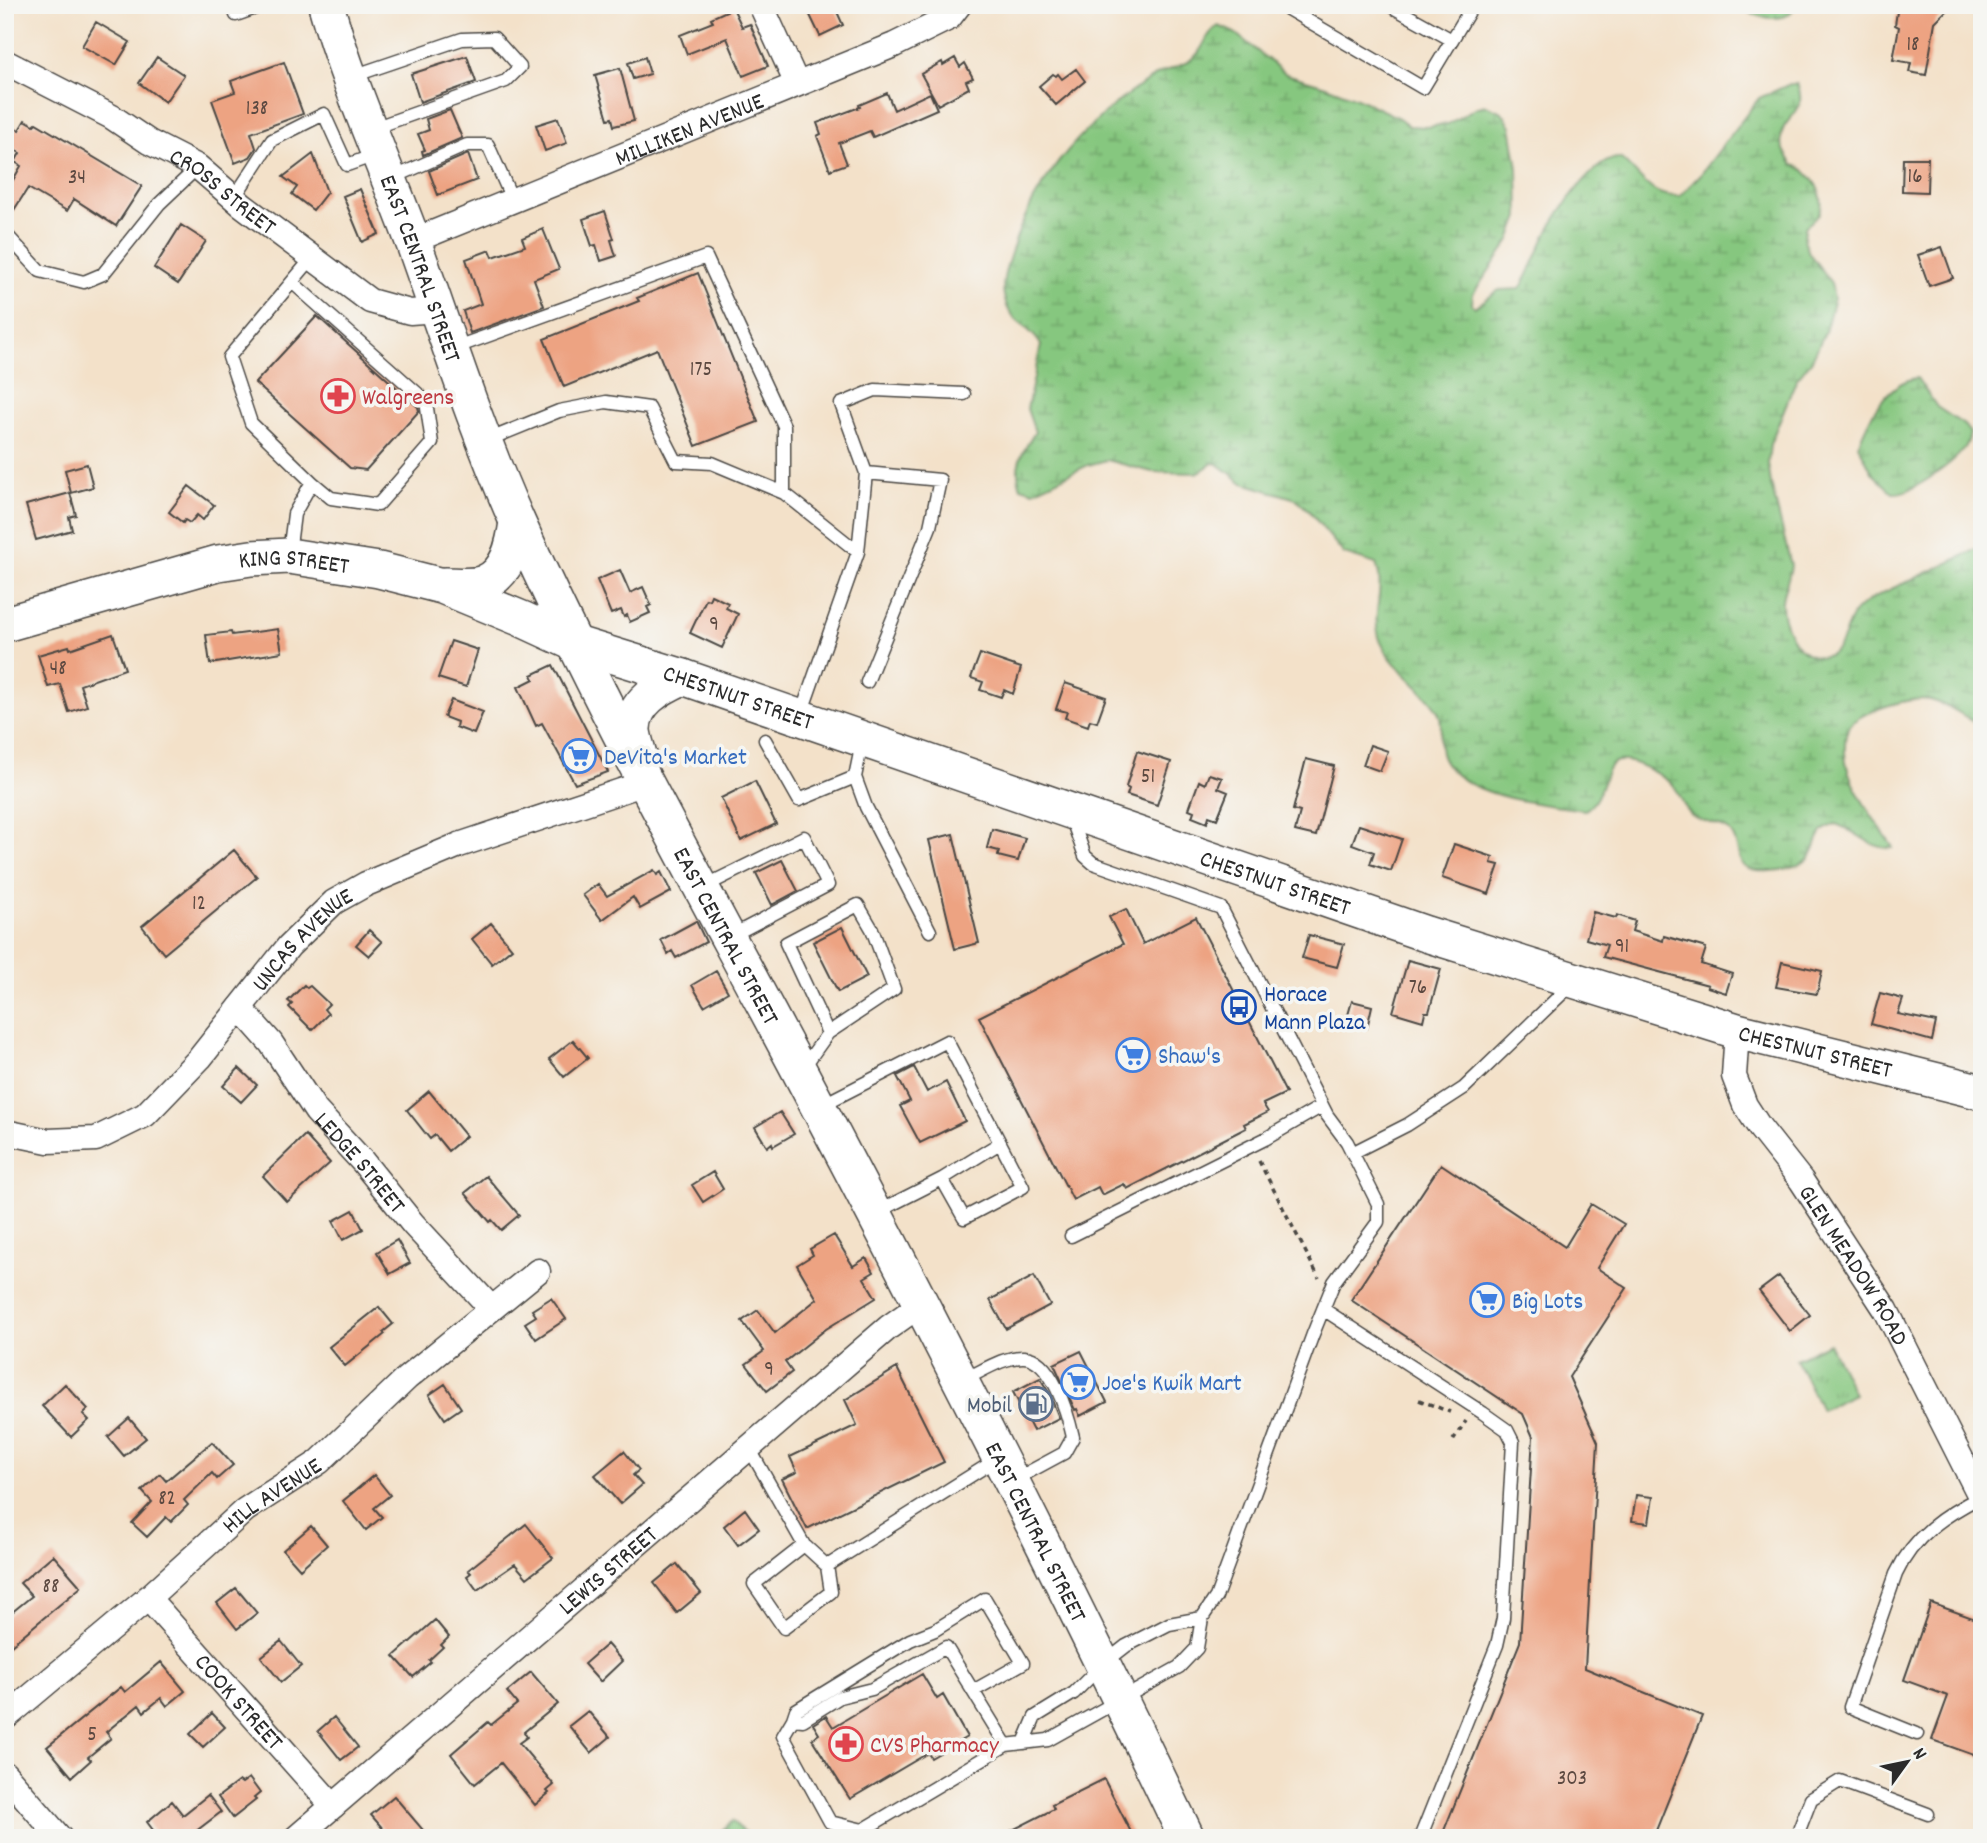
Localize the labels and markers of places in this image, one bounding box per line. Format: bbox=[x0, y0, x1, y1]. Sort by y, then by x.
pharmacy icon: Walgreens bbox=[319, 377, 357, 415]
place label: Walgreens bbox=[362, 382, 454, 416]
supermarket icon: DeVita's Market bbox=[560, 737, 598, 775]
place label: DeVita's Market bbox=[604, 742, 747, 776]
place label: Horace Mann Plaza bbox=[1264, 979, 1366, 1041]
bus stop icon: Horace Mann Plaza bbox=[1220, 988, 1258, 1026]
supermarket icon: Shaw's bbox=[1114, 1036, 1152, 1074]
place label: Shaw's bbox=[1158, 1041, 1221, 1075]
supermarket icon: Big Lots bbox=[1468, 1281, 1506, 1319]
place label: Big Lots bbox=[1512, 1286, 1583, 1320]
supermarket icon: Joe's Kwik Mart bbox=[1059, 1363, 1097, 1401]
place label: Joe's Kwik Mart bbox=[1102, 1368, 1242, 1402]
fuel station icon: Mobil bbox=[1017, 1385, 1055, 1423]
place label: Mobil bbox=[967, 1390, 1012, 1424]
pharmacy icon: CVS Pharmacy bbox=[827, 1725, 865, 1763]
place label: CVS Pharmacy bbox=[870, 1730, 1000, 1764]

